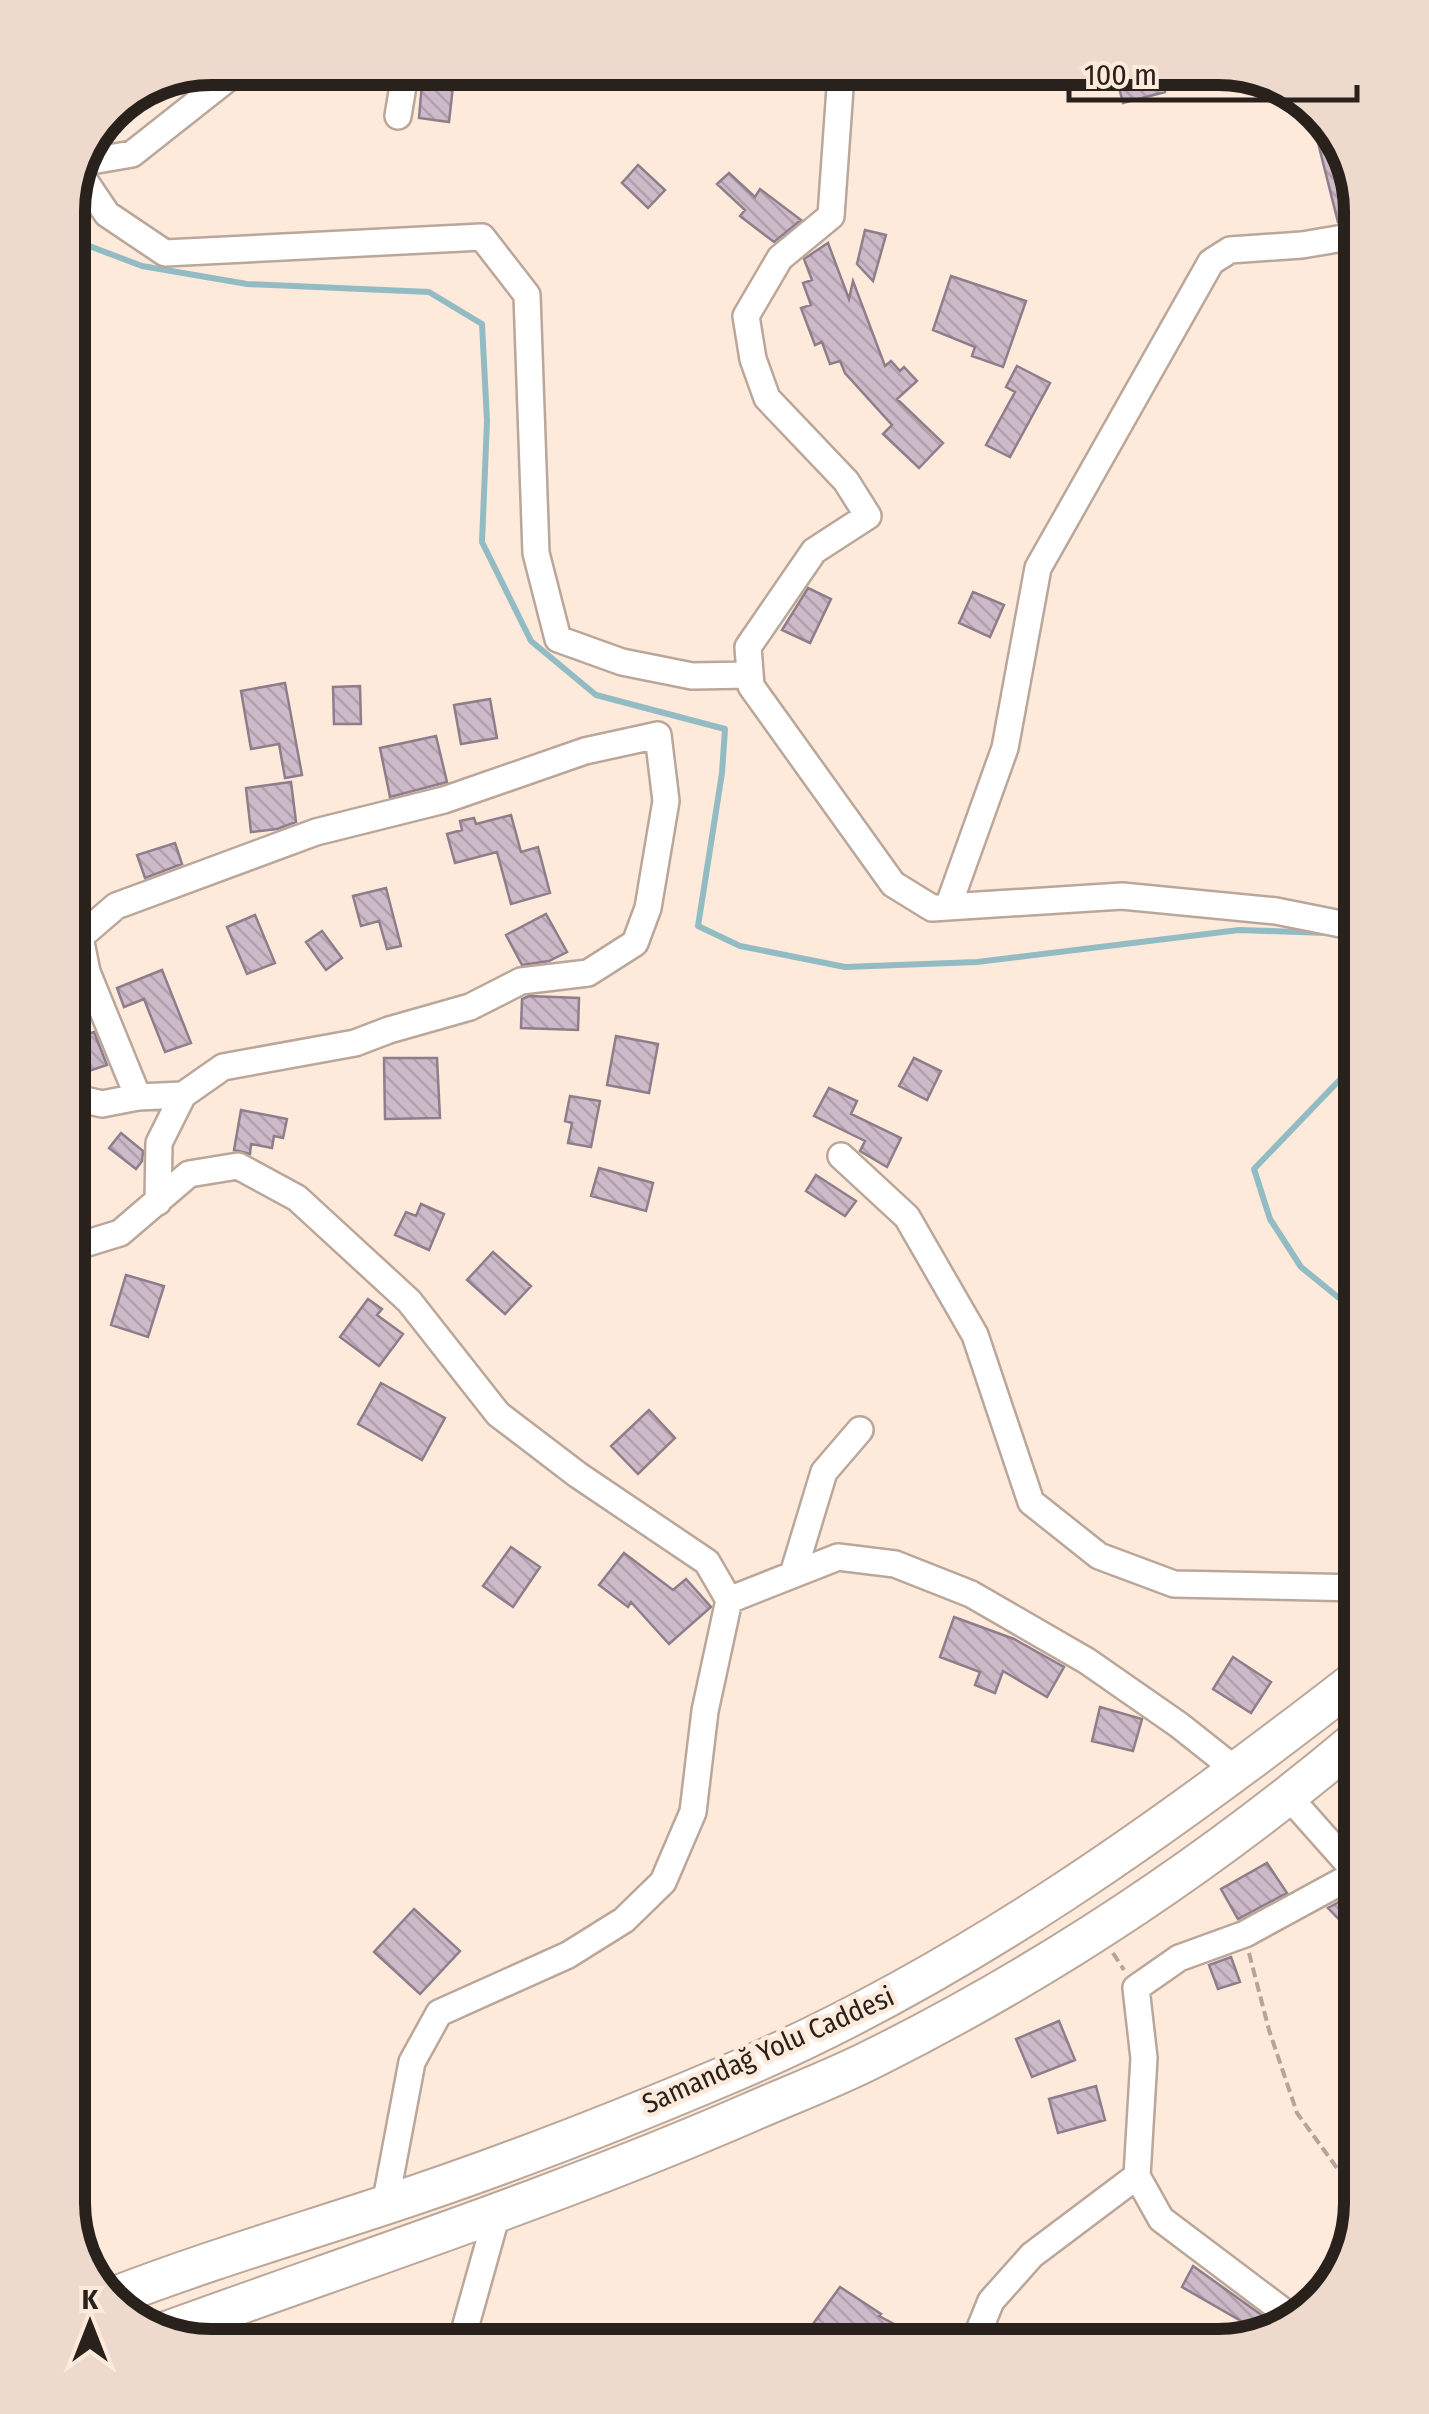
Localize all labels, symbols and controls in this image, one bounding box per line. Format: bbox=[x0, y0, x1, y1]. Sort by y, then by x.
scale bar bbox=[1069, 40, 1356, 102]
text: 100 m bbox=[1084, 57, 1157, 93]
street label: Samandağ Yolu Caddesi bbox=[637, 1980, 899, 2120]
north arrow bbox=[40, 2274, 140, 2374]
text: K bbox=[82, 2283, 99, 2316]

